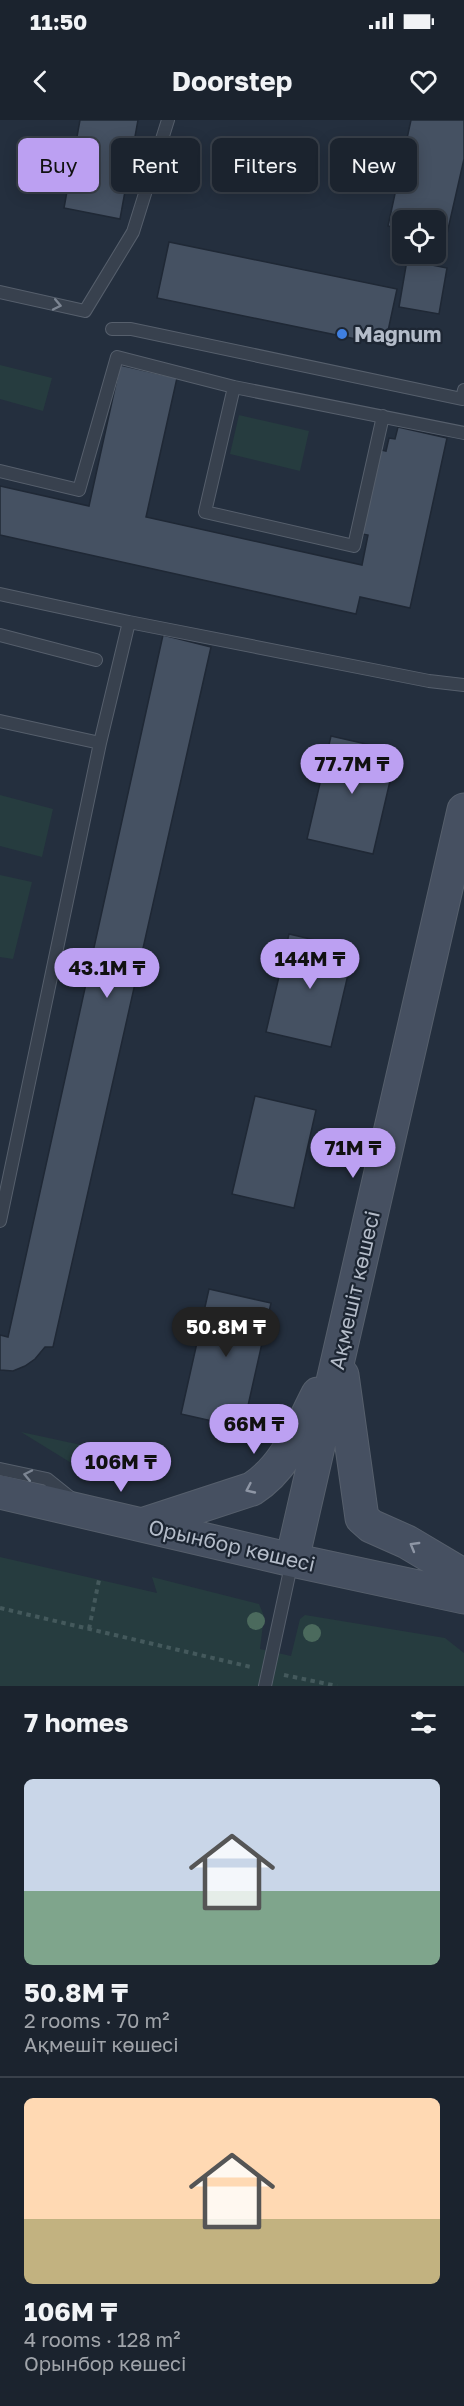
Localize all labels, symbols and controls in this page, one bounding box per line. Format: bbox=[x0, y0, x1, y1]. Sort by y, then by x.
text: 11:50 bbox=[30, 8, 87, 35]
icon: back bbox=[24, 65, 57, 98]
text: Doorstep bbox=[172, 65, 292, 97]
icon: heart bbox=[407, 65, 440, 98]
chip: Buy bbox=[18, 138, 99, 192]
chip: Rent bbox=[111, 138, 200, 192]
chip: Filters bbox=[212, 138, 318, 192]
chip: New bbox=[330, 138, 417, 192]
map controls bbox=[392, 210, 446, 264]
button: locate bbox=[392, 210, 446, 264]
one-way arrow bbox=[52, 298, 62, 311]
place label: Magnum bbox=[354, 321, 441, 347]
marker: Magnum bbox=[335, 327, 349, 341]
pin: 77.7M ₸ bbox=[297, 744, 407, 795]
text: 77.7M ₸ bbox=[315, 751, 389, 775]
pin: 144M ₸ bbox=[261, 939, 359, 990]
text: 144M ₸ bbox=[274, 946, 346, 970]
pin: 43.1M ₸ bbox=[52, 948, 162, 999]
text: 43.1M ₸ bbox=[68, 955, 146, 979]
pin: 71M ₸ bbox=[311, 1128, 395, 1179]
text: 71M ₸ bbox=[325, 1135, 382, 1159]
street label: Ақмешіт көшесі bbox=[323, 1208, 385, 1372]
pin: 50.8M ₸ bbox=[171, 1307, 281, 1358]
text: 50.8M ₸ bbox=[186, 1314, 266, 1338]
pin: 66M ₸ bbox=[212, 1404, 296, 1455]
text: 66M ₸ bbox=[223, 1411, 285, 1435]
pin: 106M ₸ bbox=[72, 1442, 170, 1493]
text: 106M ₸ bbox=[85, 1449, 157, 1473]
one-way arrow bbox=[23, 1469, 33, 1482]
one-way arrow bbox=[245, 1481, 256, 1493]
street label: Орынбор көшесі bbox=[146, 1513, 318, 1577]
one-way arrow bbox=[410, 1542, 420, 1553]
icon: filters bbox=[407, 1706, 440, 1739]
text: 7 homes bbox=[24, 1707, 129, 1738]
icon: home bbox=[178, 1818, 286, 1926]
text: 50.8M ₸ bbox=[24, 1977, 128, 2008]
text: 2 rooms · 70 m² bbox=[24, 2008, 169, 2032]
text: Ақмешіт көшесі bbox=[24, 2032, 179, 2056]
icon: home bbox=[178, 2137, 286, 2245]
text: 106M ₸ bbox=[24, 2296, 117, 2327]
text: 4 rooms · 128 m² bbox=[24, 2327, 181, 2351]
text: Орынбор көшесі bbox=[24, 2351, 186, 2375]

